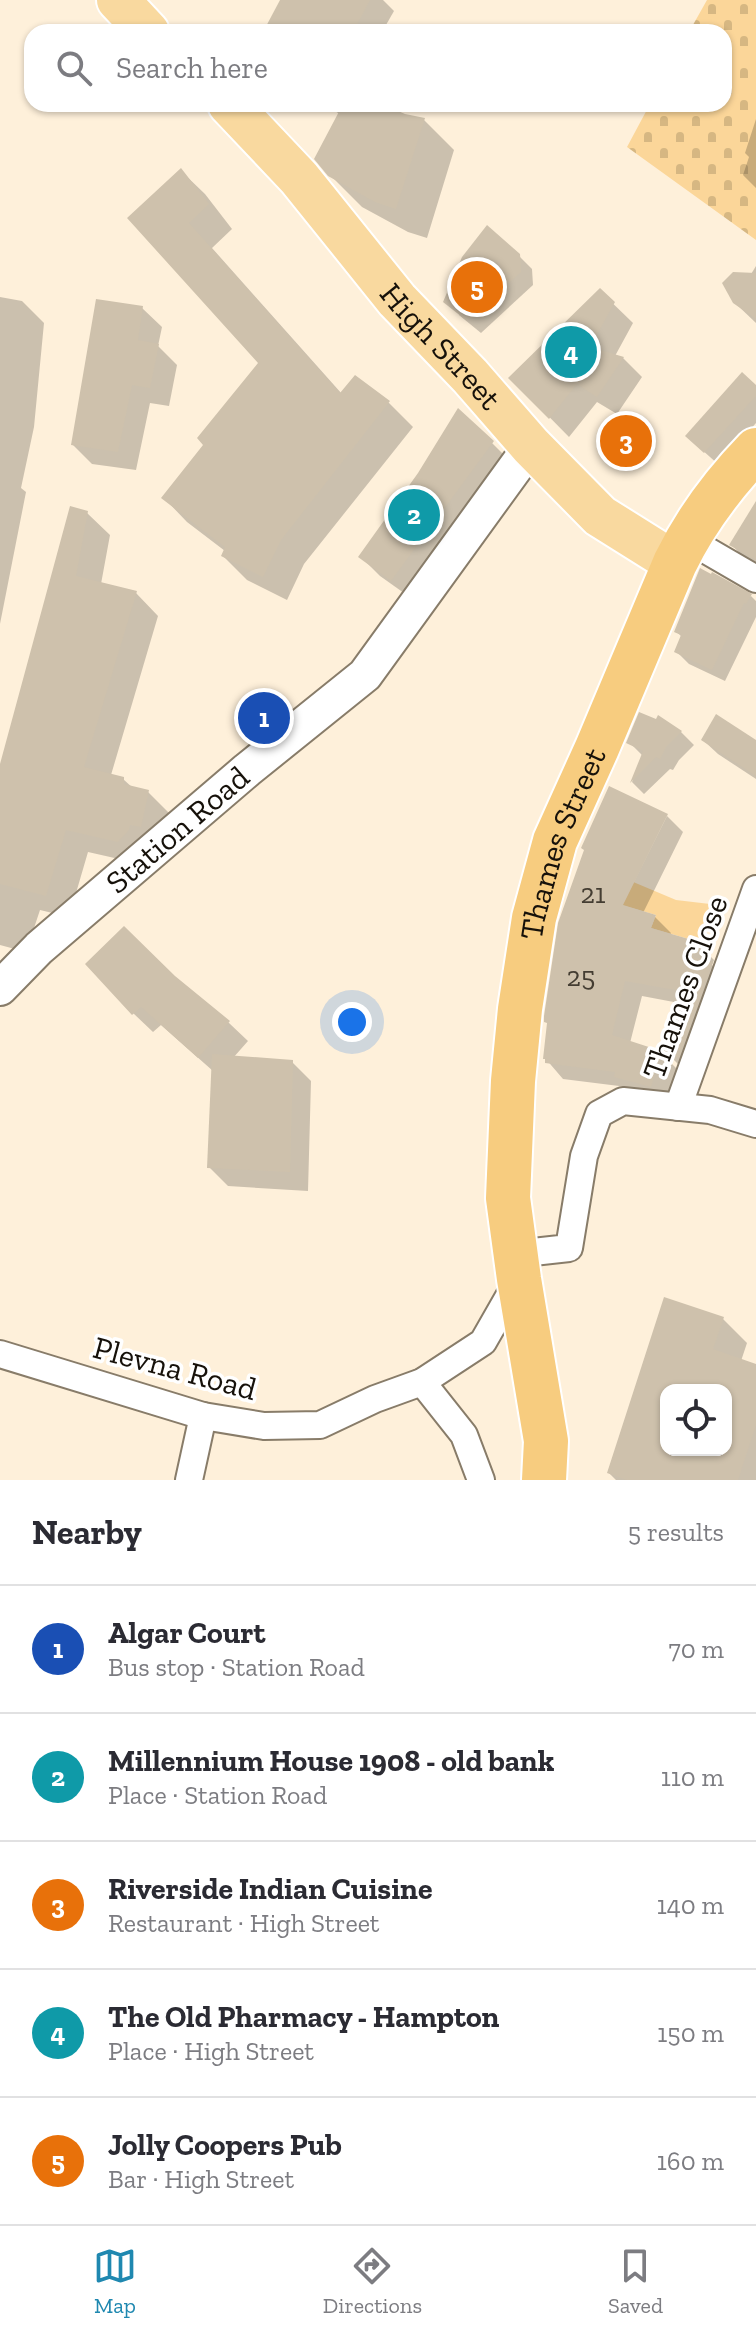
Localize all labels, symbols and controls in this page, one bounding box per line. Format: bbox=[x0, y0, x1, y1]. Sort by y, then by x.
search box bbox=[24, 24, 732, 112]
icon: search bbox=[52, 46, 96, 90]
text: Search here bbox=[116, 50, 268, 86]
pin: 5 bbox=[451, 257, 503, 317]
street label: High Street bbox=[372, 275, 510, 417]
pin: 4 bbox=[545, 322, 597, 382]
pin: 3 bbox=[600, 411, 652, 471]
pin: 2 bbox=[388, 485, 440, 545]
pin: 1 bbox=[238, 688, 290, 748]
street label: Thames Street bbox=[512, 742, 614, 942]
street label: Station Road bbox=[98, 758, 257, 901]
house number: 21 bbox=[580, 877, 606, 910]
street label: Thames Close bbox=[634, 890, 736, 1084]
house number: 25 bbox=[567, 960, 595, 993]
your location bbox=[332, 1002, 372, 1042]
street label: Plevna Road bbox=[89, 1328, 261, 1408]
map controls bbox=[660, 1384, 732, 1456]
button: locate bbox=[660, 1384, 732, 1456]
text: Nearby bbox=[32, 1512, 142, 1553]
text: 5 results bbox=[628, 1516, 724, 1548]
text: Algar Court bbox=[108, 1615, 265, 1651]
text: 1 bbox=[53, 1633, 63, 1665]
text: 70 m bbox=[668, 1633, 724, 1665]
text: Bus stop · Station Road bbox=[108, 1651, 365, 1683]
text: Millennium House 1908 - old bank bbox=[108, 1743, 554, 1779]
text: 2 bbox=[51, 1761, 65, 1793]
text: 110 m bbox=[661, 1761, 724, 1793]
text: Place · Station Road bbox=[108, 1779, 327, 1811]
text: Riverside Indian Cuisine bbox=[108, 1871, 432, 1907]
text: 3 bbox=[51, 1889, 65, 1921]
text: 140 m bbox=[657, 1889, 724, 1921]
text: Restaurant · High Street bbox=[108, 1907, 380, 1939]
text: The Old Pharmacy - Hampton bbox=[108, 1999, 499, 2035]
text: 4 bbox=[51, 2017, 65, 2049]
text: 150 m bbox=[657, 2017, 724, 2049]
text: Place · High Street bbox=[108, 2035, 314, 2067]
text: Jolly Coopers Pub bbox=[108, 2127, 342, 2163]
text: 5 bbox=[51, 2145, 65, 2177]
text: 160 m bbox=[657, 2145, 724, 2177]
text: Bar · High Street bbox=[108, 2163, 294, 2195]
tab: Map bbox=[93, 2244, 137, 2319]
tab: Directions bbox=[323, 2244, 422, 2319]
tab: Saved bbox=[608, 2244, 663, 2319]

